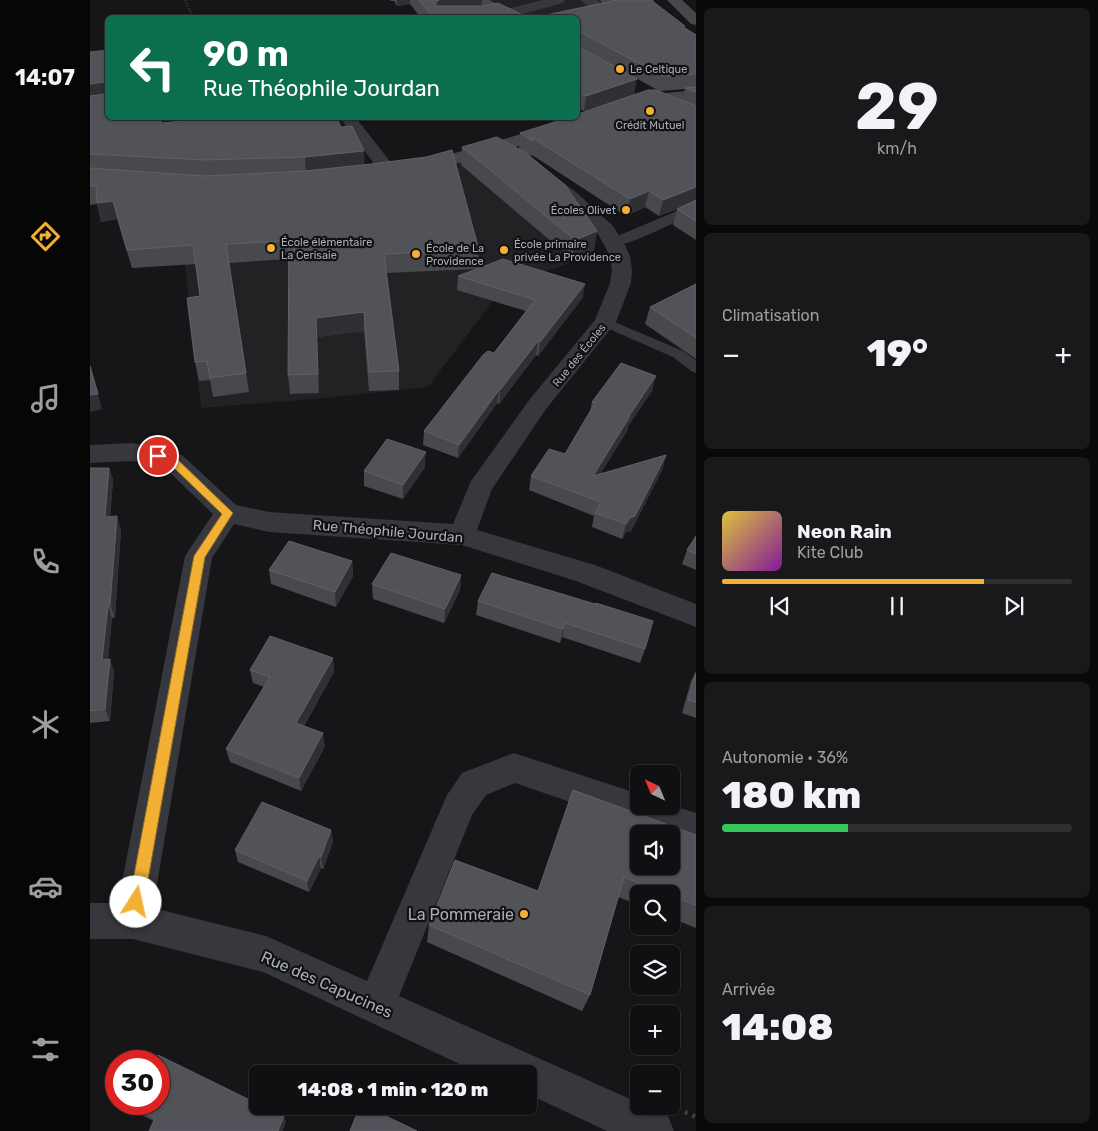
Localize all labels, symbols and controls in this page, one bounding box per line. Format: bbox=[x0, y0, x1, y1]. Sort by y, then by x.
text: 90 m bbox=[203, 33, 289, 75]
icon: left bbox=[120, 35, 185, 100]
marker: Le Celtique bbox=[614, 63, 626, 75]
place label: Le Celtique bbox=[630, 63, 687, 76]
text: 14:07 bbox=[15, 64, 75, 91]
text: 29 bbox=[855, 68, 939, 145]
text: Rue Théophile Jourdan bbox=[203, 75, 440, 102]
marker: Crédit Mutuel bbox=[644, 105, 656, 117]
place label: Crédit Mutuel bbox=[616, 119, 684, 132]
text: km/h bbox=[877, 139, 917, 158]
place label: Écoles Olivet bbox=[551, 204, 617, 217]
marker: Écoles Olivet bbox=[620, 204, 632, 216]
icon: directions bbox=[28, 219, 63, 254]
place label: École élémentaire La Cerisaie bbox=[281, 236, 372, 262]
place label: École primaire privée La Providence bbox=[514, 238, 621, 264]
marker: École élémentaire La Cerisaie bbox=[265, 242, 277, 254]
place label: École de La Providence bbox=[426, 242, 484, 268]
marker: École primaire privée La Providence bbox=[498, 244, 510, 256]
marker: École de La Providence bbox=[410, 248, 422, 260]
text: Climatisation bbox=[722, 306, 819, 325]
street label: Rue des Écoles bbox=[550, 321, 609, 389]
text: 19° bbox=[867, 330, 928, 376]
text: − bbox=[722, 338, 740, 371]
text: + bbox=[1055, 338, 1072, 371]
icon: music bbox=[28, 381, 63, 416]
pin bbox=[137, 435, 179, 477]
icon: arrive bbox=[144, 442, 172, 470]
street label: Rue Théophile Jourdan bbox=[312, 516, 464, 547]
text: Neon Rain bbox=[797, 520, 892, 543]
text: Kite Club bbox=[797, 543, 863, 562]
icon: phone bbox=[28, 544, 63, 579]
icon: previous bbox=[766, 592, 794, 620]
icon: pause bbox=[883, 592, 911, 620]
icon: next bbox=[1000, 592, 1028, 620]
icon: climate bbox=[28, 707, 63, 742]
text: Autonomie · 36% bbox=[722, 748, 848, 767]
north arrow bbox=[630, 765, 680, 815]
map controls bbox=[630, 765, 680, 1115]
text: 180 km bbox=[722, 772, 861, 818]
button: sound bbox=[630, 825, 680, 875]
icon: car bbox=[28, 869, 63, 904]
position arrow bbox=[109, 875, 161, 927]
button: search bbox=[630, 885, 680, 935]
place label: La Pommeraie bbox=[408, 905, 514, 924]
marker: La Pommeraie bbox=[518, 908, 530, 920]
button: layers bbox=[630, 945, 680, 995]
street label: Rue des Capucines bbox=[258, 947, 395, 1022]
text: Arrivée bbox=[722, 980, 775, 999]
text: 14:08 bbox=[722, 1004, 834, 1050]
button: + bbox=[630, 1005, 680, 1055]
icon: filters bbox=[28, 1032, 63, 1067]
speed limit sign: 30 bbox=[105, 1050, 170, 1115]
button: − bbox=[630, 1065, 680, 1115]
text: 14:08 · 1 min · 120 m bbox=[298, 1078, 488, 1101]

